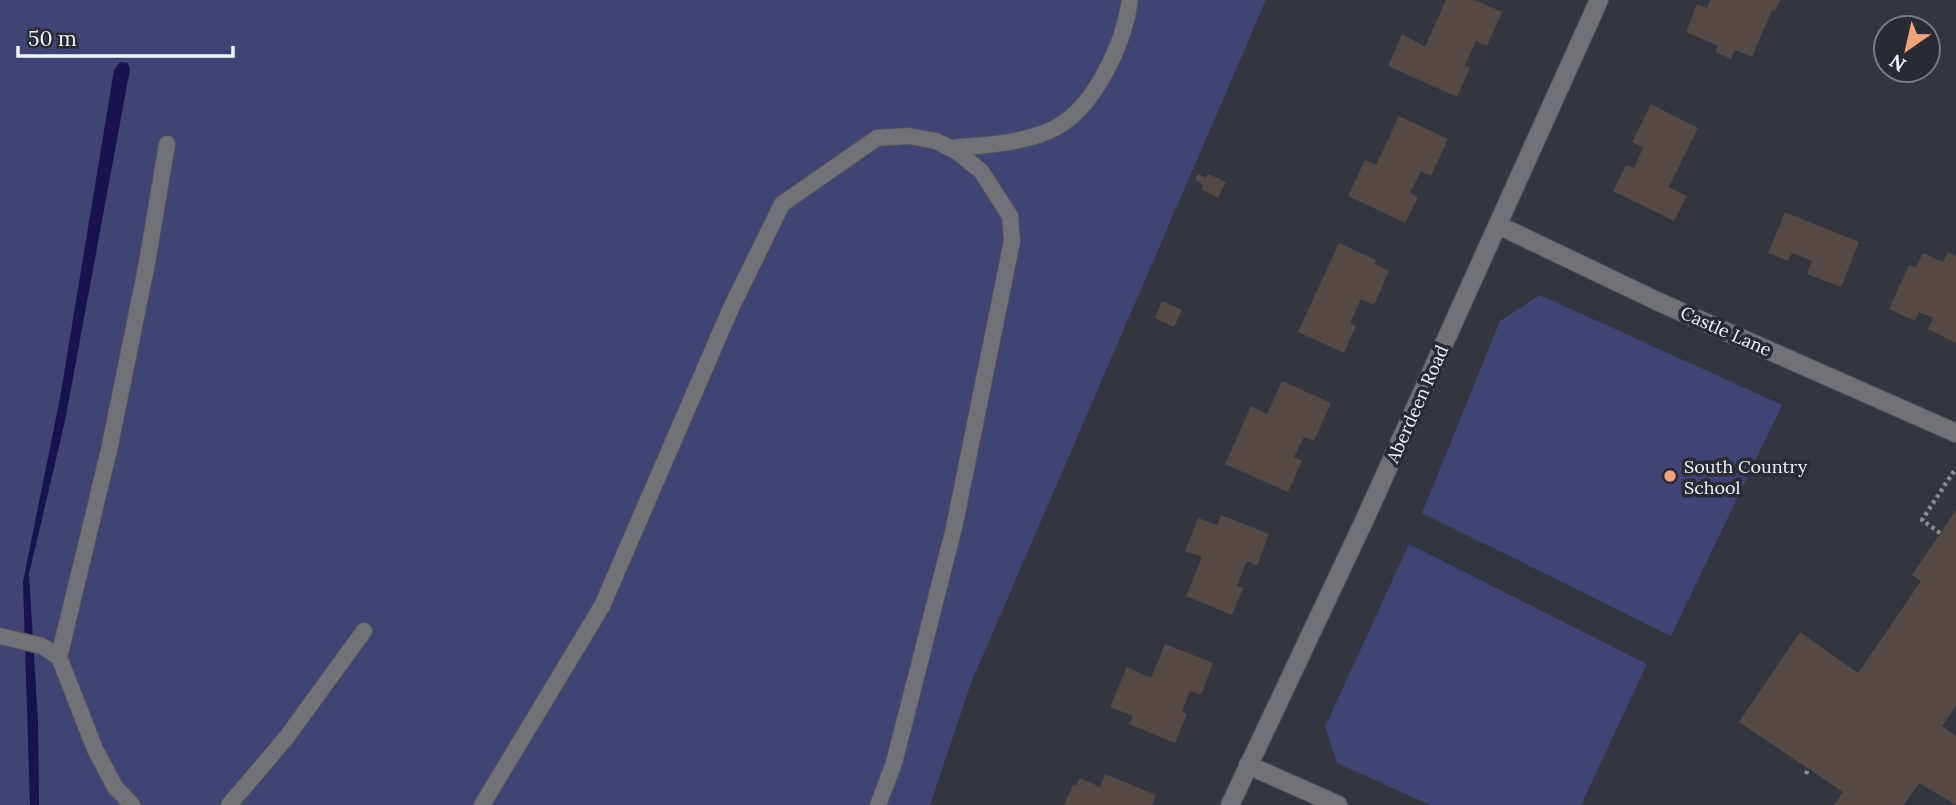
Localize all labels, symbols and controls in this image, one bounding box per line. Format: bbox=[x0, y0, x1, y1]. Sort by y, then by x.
scale bar bbox=[18, 14, 233, 58]
north arrow bbox=[1872, 14, 1942, 84]
text: 50 m bbox=[28, 25, 77, 52]
text: N bbox=[1884, 49, 1910, 77]
street label: Castle Lane bbox=[1677, 301, 1775, 361]
street label: Aberdeen Road bbox=[1380, 341, 1453, 468]
place label: South Country School bbox=[1684, 455, 1808, 499]
marker: South Country School bbox=[1662, 468, 1678, 484]

